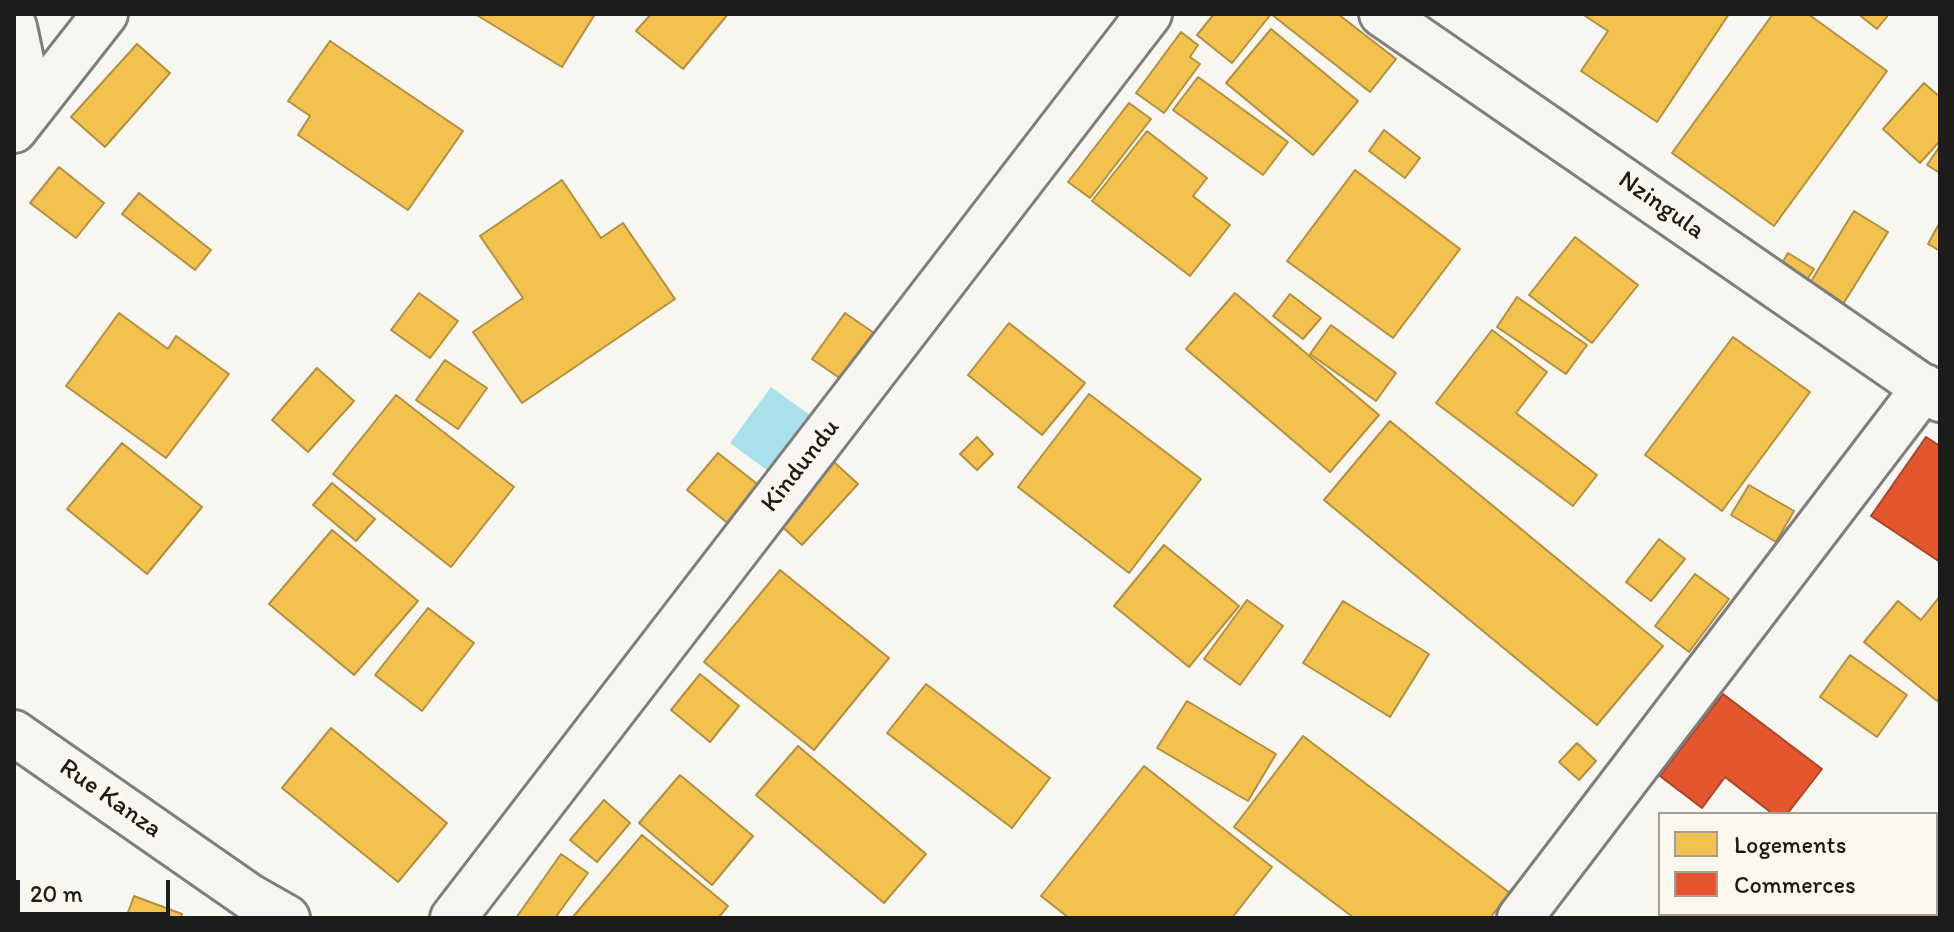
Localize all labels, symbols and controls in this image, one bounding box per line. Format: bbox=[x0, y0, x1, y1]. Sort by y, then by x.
street label: Nzingula bbox=[1612, 165, 1710, 247]
street label: Kindundu bbox=[755, 413, 847, 519]
street label: Rue Kanza bbox=[53, 752, 167, 846]
legend bbox=[1658, 812, 1938, 916]
text: Logements bbox=[1734, 830, 1846, 859]
scale bar bbox=[20, 864, 174, 914]
text: Commerces bbox=[1734, 870, 1856, 899]
text: 20 m bbox=[30, 879, 83, 908]

